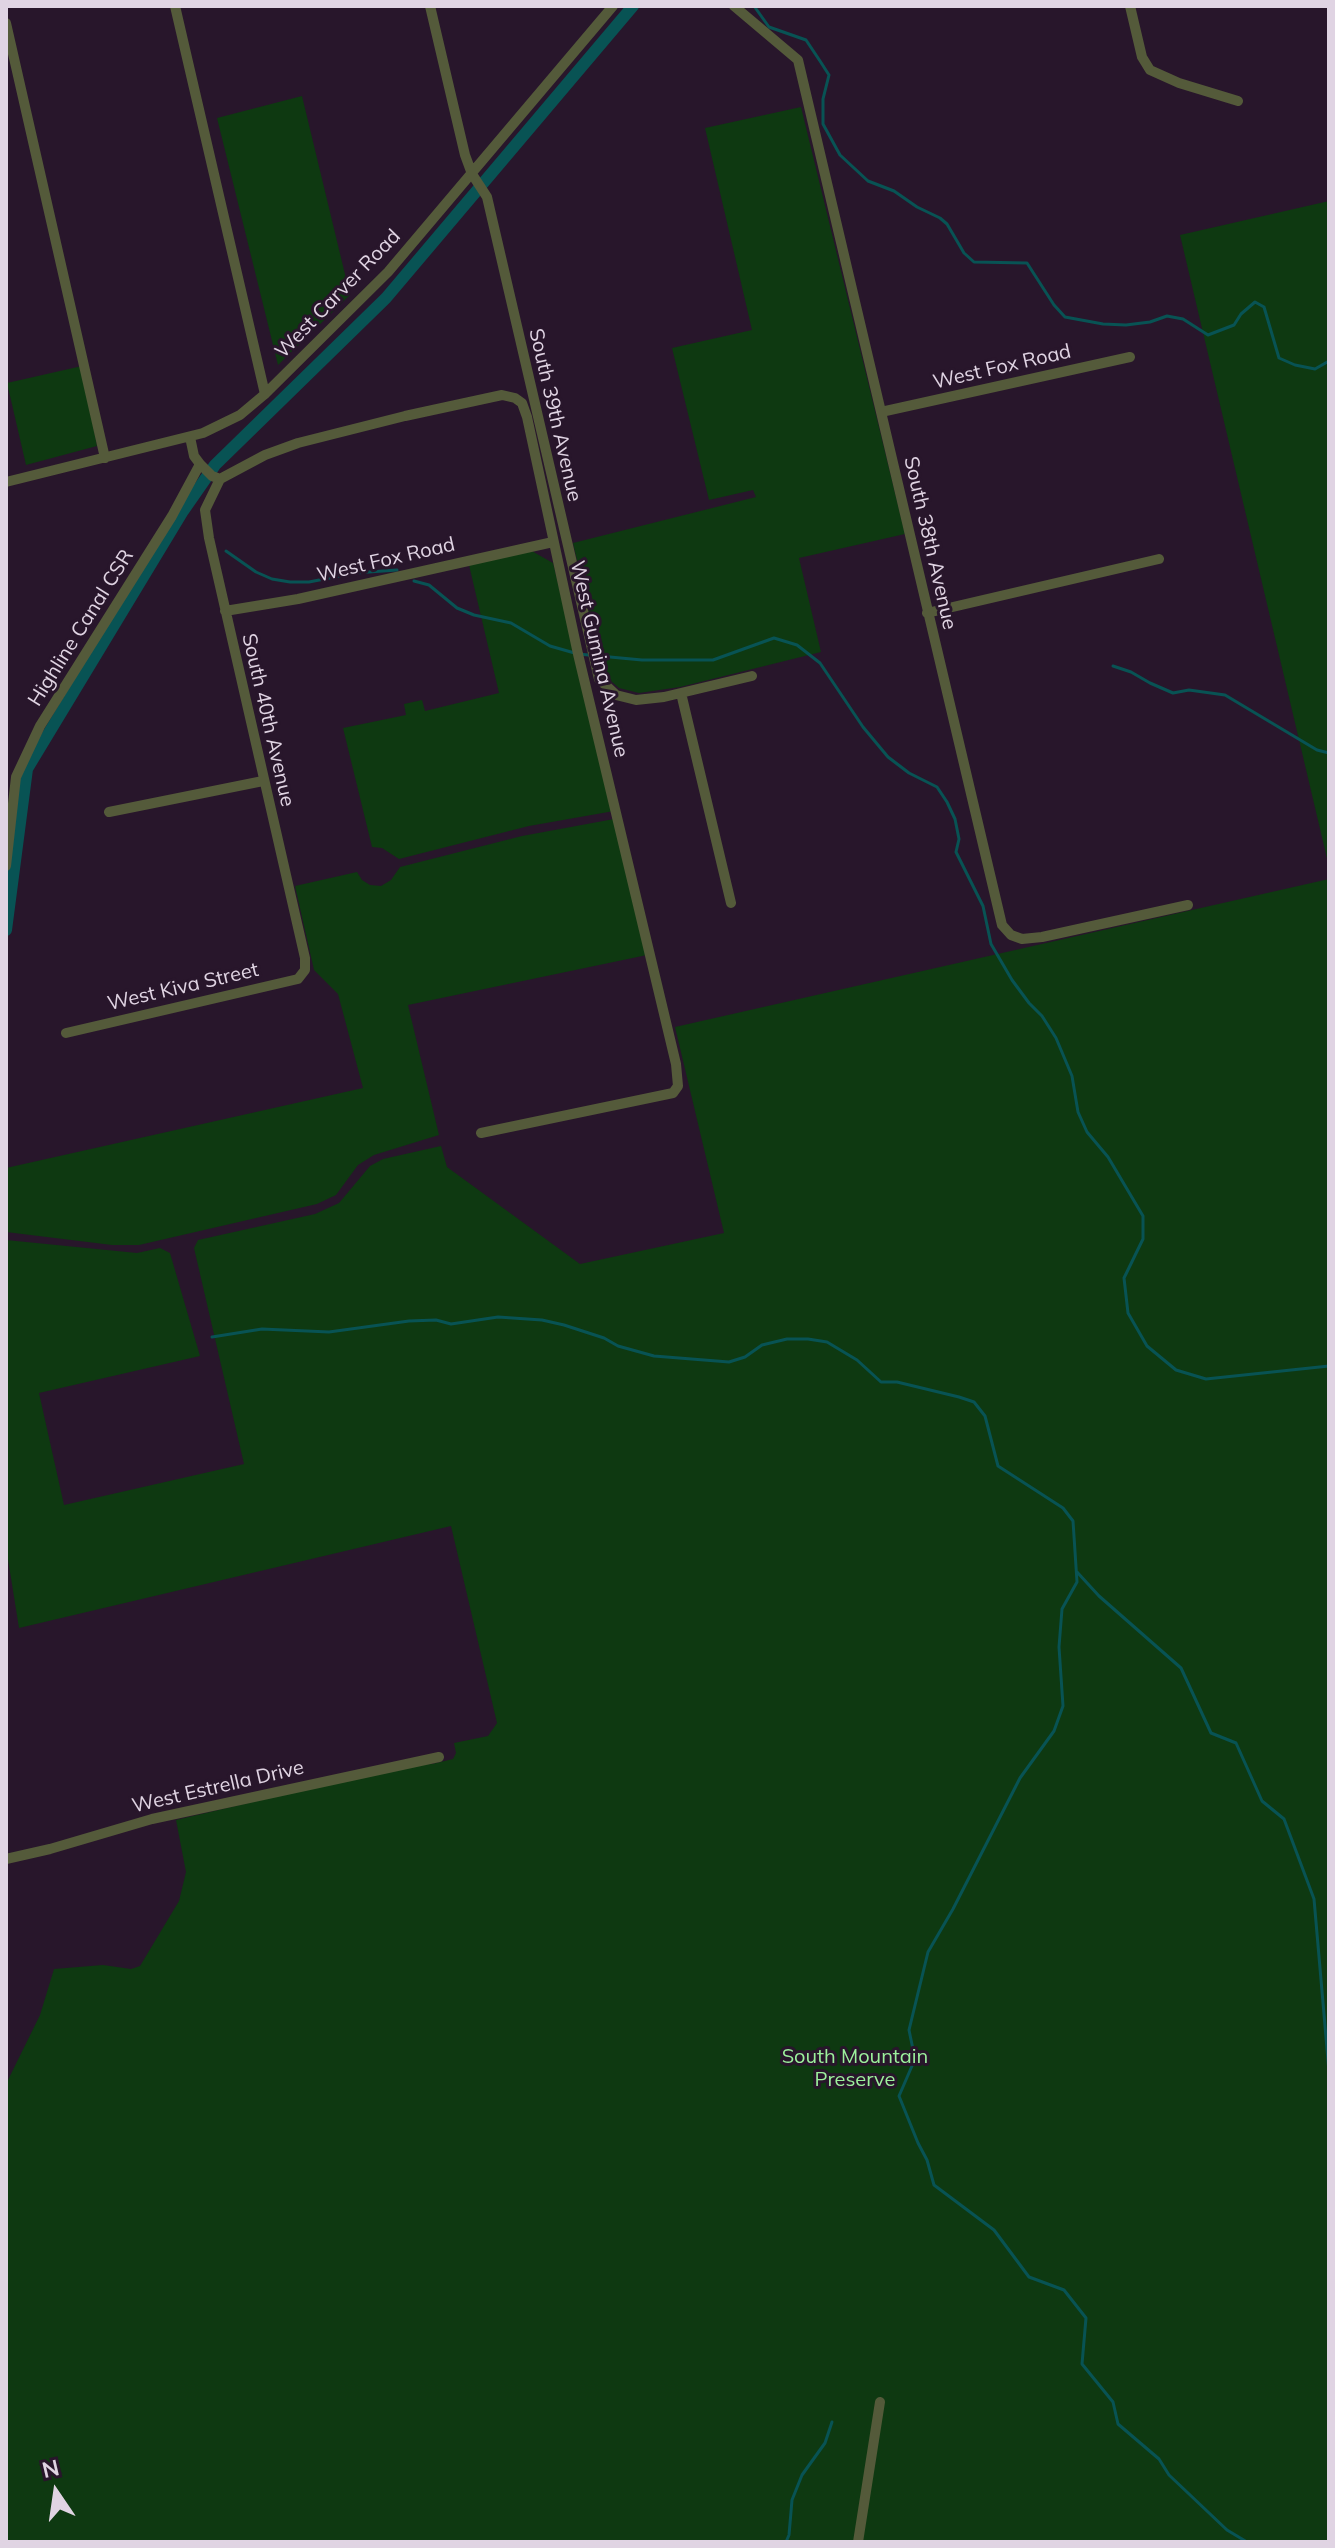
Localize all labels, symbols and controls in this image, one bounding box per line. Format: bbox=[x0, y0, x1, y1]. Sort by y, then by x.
street label: West Carver Road bbox=[270, 224, 406, 364]
street label: South 39th Avenue bbox=[523, 326, 587, 504]
street label: West Fox Road bbox=[931, 339, 1073, 395]
street label: South 38th Avenue bbox=[898, 454, 962, 632]
street label: West Fox Road bbox=[315, 532, 457, 588]
street label: Highline Canal CSR bbox=[23, 545, 139, 711]
street label: West Gumina Avenue bbox=[565, 558, 633, 760]
street label: South 40th Avenue bbox=[236, 631, 300, 809]
street label: West Kiva Street bbox=[105, 958, 261, 1016]
street label: West Estrella Drive bbox=[130, 1756, 306, 1818]
park label: South Mountain Preserve bbox=[782, 2045, 928, 2092]
north arrow bbox=[16, 2452, 96, 2532]
text: N bbox=[39, 2453, 62, 2484]

